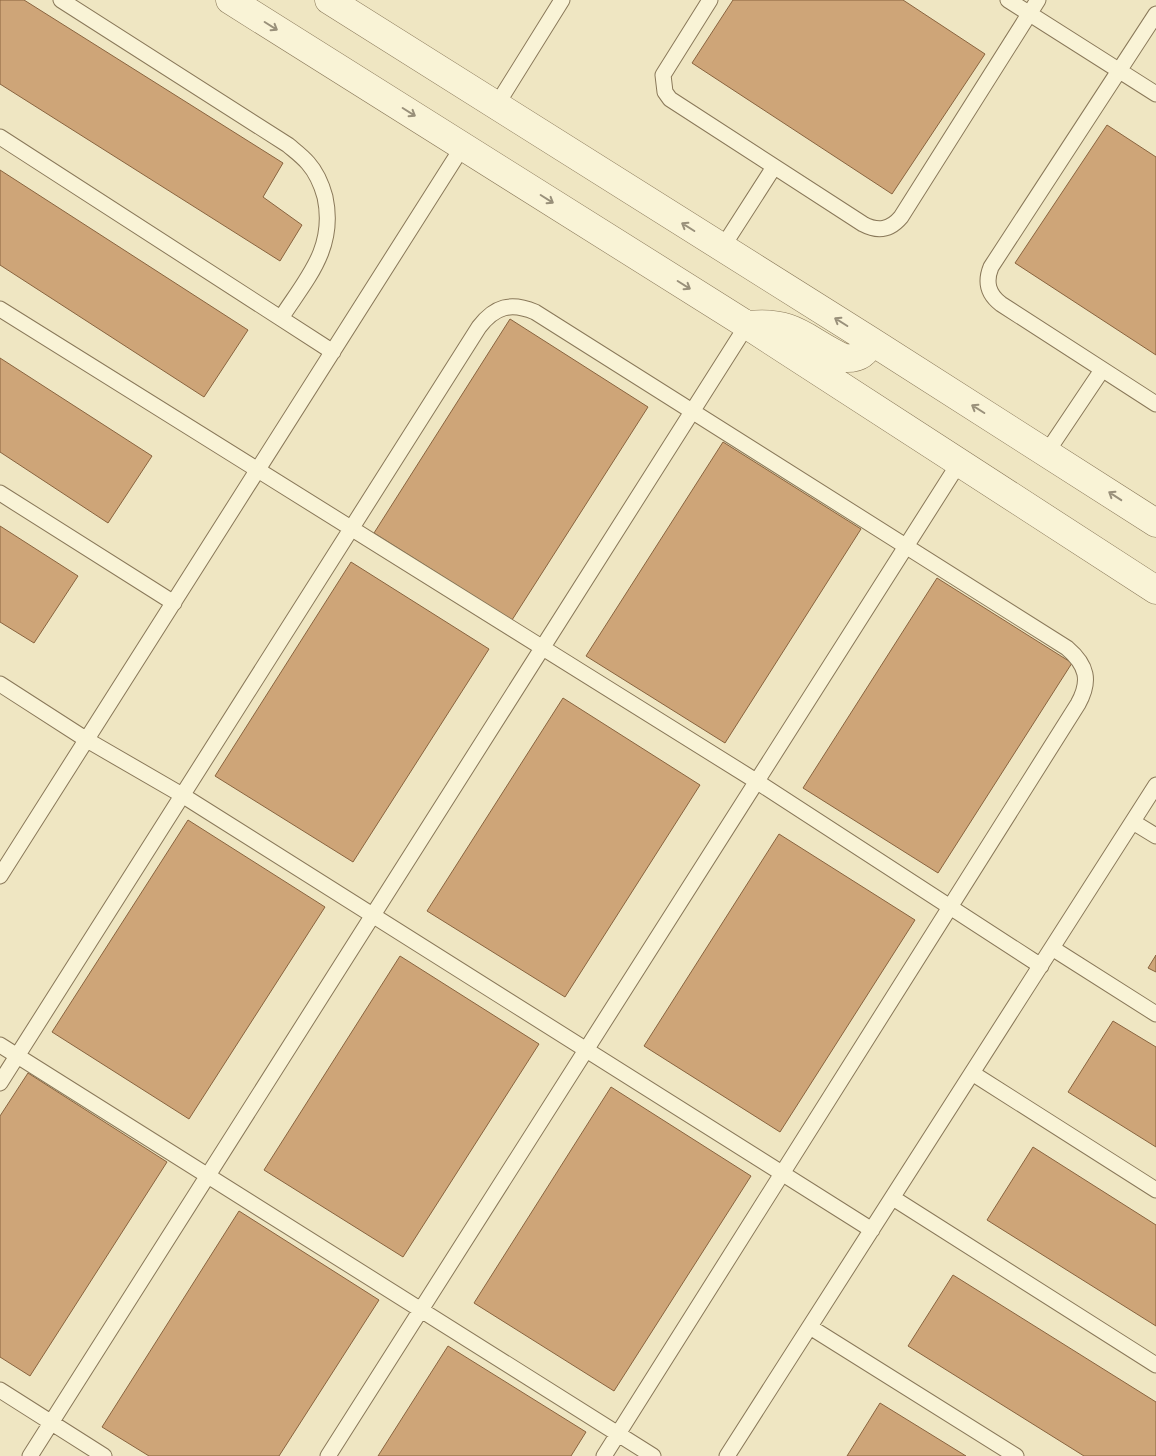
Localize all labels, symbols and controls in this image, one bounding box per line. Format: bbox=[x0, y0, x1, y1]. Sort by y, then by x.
one-way arrow bbox=[264, 21, 278, 31]
one-way arrow bbox=[402, 108, 416, 118]
one-way arrow bbox=[539, 194, 553, 204]
one-way arrow bbox=[681, 221, 695, 232]
one-way arrow bbox=[677, 281, 691, 291]
one-way arrow bbox=[834, 317, 848, 327]
one-way arrow bbox=[972, 403, 986, 413]
one-way arrow bbox=[1108, 491, 1122, 501]

